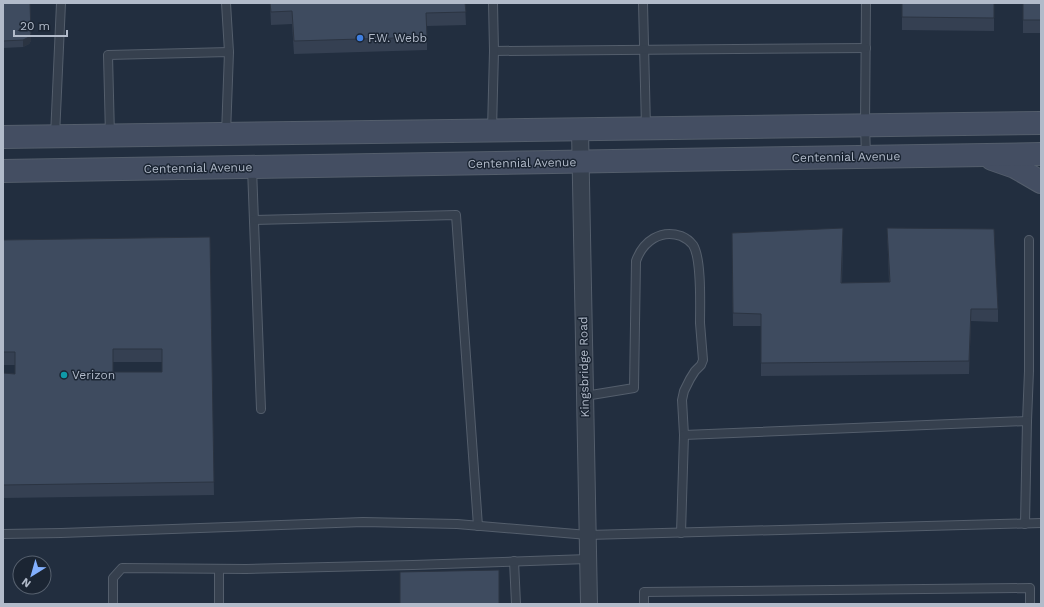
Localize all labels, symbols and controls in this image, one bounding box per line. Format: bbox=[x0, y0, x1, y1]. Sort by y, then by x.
scale bar bbox=[14, 12, 67, 38]
text: 20 m bbox=[20, 19, 50, 33]
place label: F.W. Webb bbox=[368, 31, 427, 45]
marker: F.W. Webb bbox=[355, 33, 365, 43]
street label: Centennial Avenue bbox=[792, 149, 900, 165]
street label: Centennial Avenue bbox=[468, 155, 576, 171]
street label: Centennial Avenue bbox=[144, 160, 252, 176]
street label: Kingsbridge Road bbox=[576, 316, 592, 418]
place label: Verizon bbox=[72, 368, 115, 382]
marker: Verizon bbox=[59, 370, 69, 380]
north arrow bbox=[12, 555, 52, 595]
text: N bbox=[19, 575, 33, 590]

